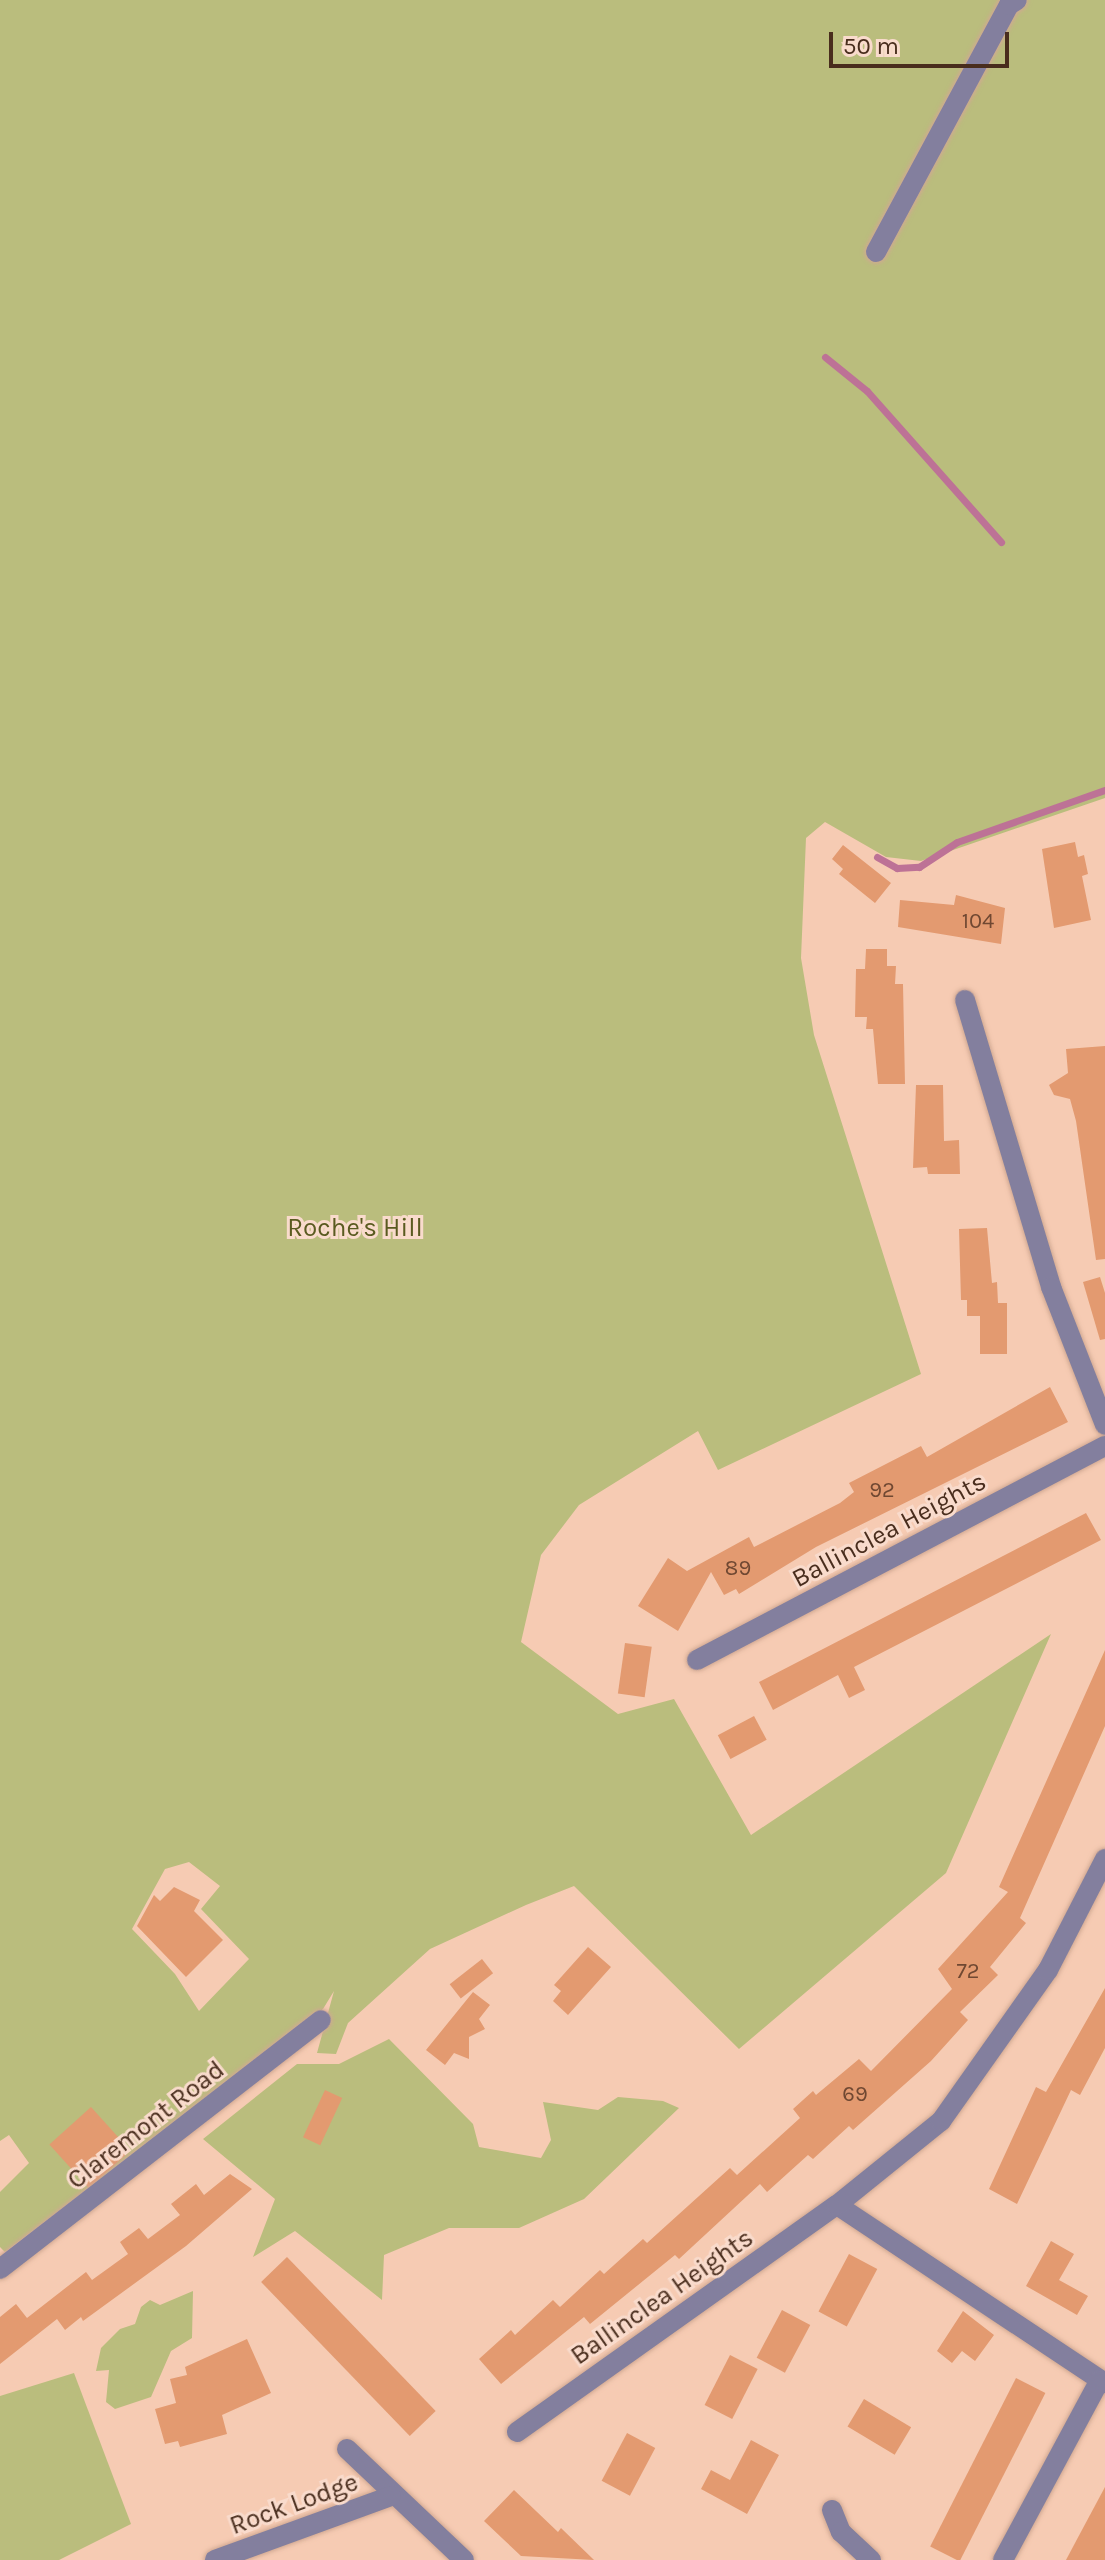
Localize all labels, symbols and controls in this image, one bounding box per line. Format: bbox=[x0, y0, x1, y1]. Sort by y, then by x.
scale bar bbox=[833, 16, 1013, 66]
text: 50 m bbox=[843, 32, 899, 60]
house number: 104 bbox=[962, 909, 994, 935]
park label: Roche's Hill bbox=[287, 1212, 423, 1244]
street label: Ballinclea Heights bbox=[787, 1466, 991, 1594]
house number: 92 bbox=[869, 1478, 895, 1504]
house number: 89 bbox=[725, 1556, 751, 1582]
house number: 72 bbox=[956, 1959, 980, 1985]
street label: Claremont Road bbox=[61, 2054, 231, 2196]
house number: 69 bbox=[842, 2082, 868, 2108]
street label: Ballinclea Heights bbox=[565, 2222, 759, 2372]
street label: Rock Lodge bbox=[226, 2466, 362, 2542]

